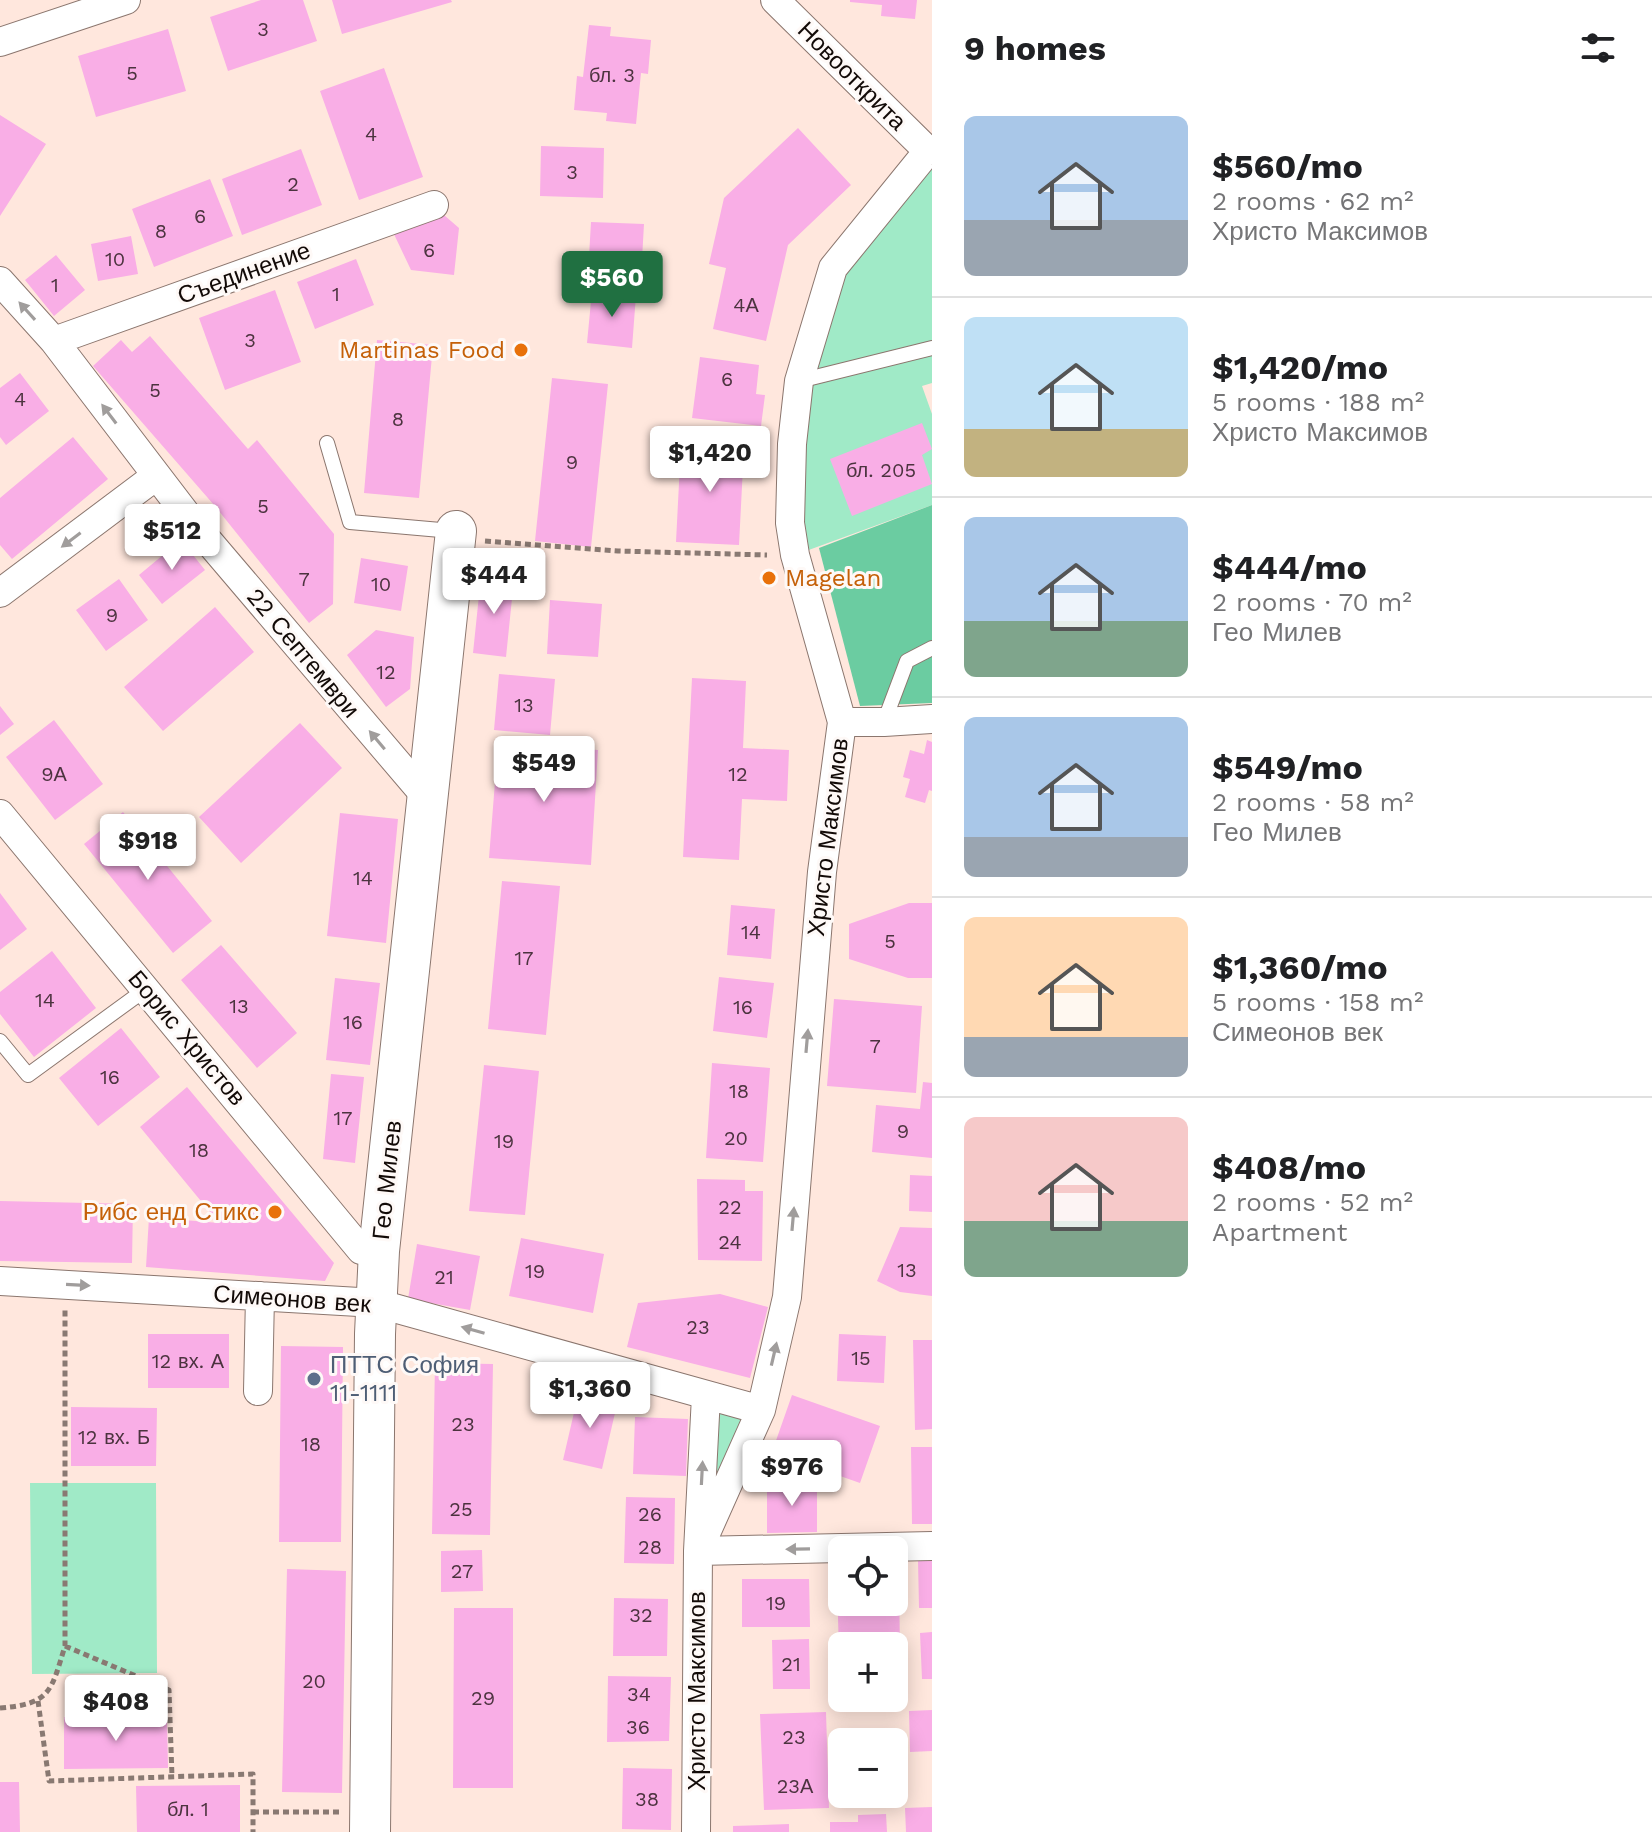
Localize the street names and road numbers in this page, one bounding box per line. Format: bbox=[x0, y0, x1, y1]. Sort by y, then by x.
street label: Новооткрита bbox=[792, 16, 912, 136]
street label: Съединение bbox=[174, 236, 314, 310]
street label: 22 Септември bbox=[241, 583, 365, 723]
street label: Христо Максимов bbox=[802, 736, 854, 938]
street label: Борис Христов bbox=[122, 965, 252, 1111]
street label: Гео Милев bbox=[367, 1119, 407, 1241]
street label: Симеонов век bbox=[212, 1280, 372, 1319]
street label: Христо Максимов bbox=[683, 1591, 711, 1791]

